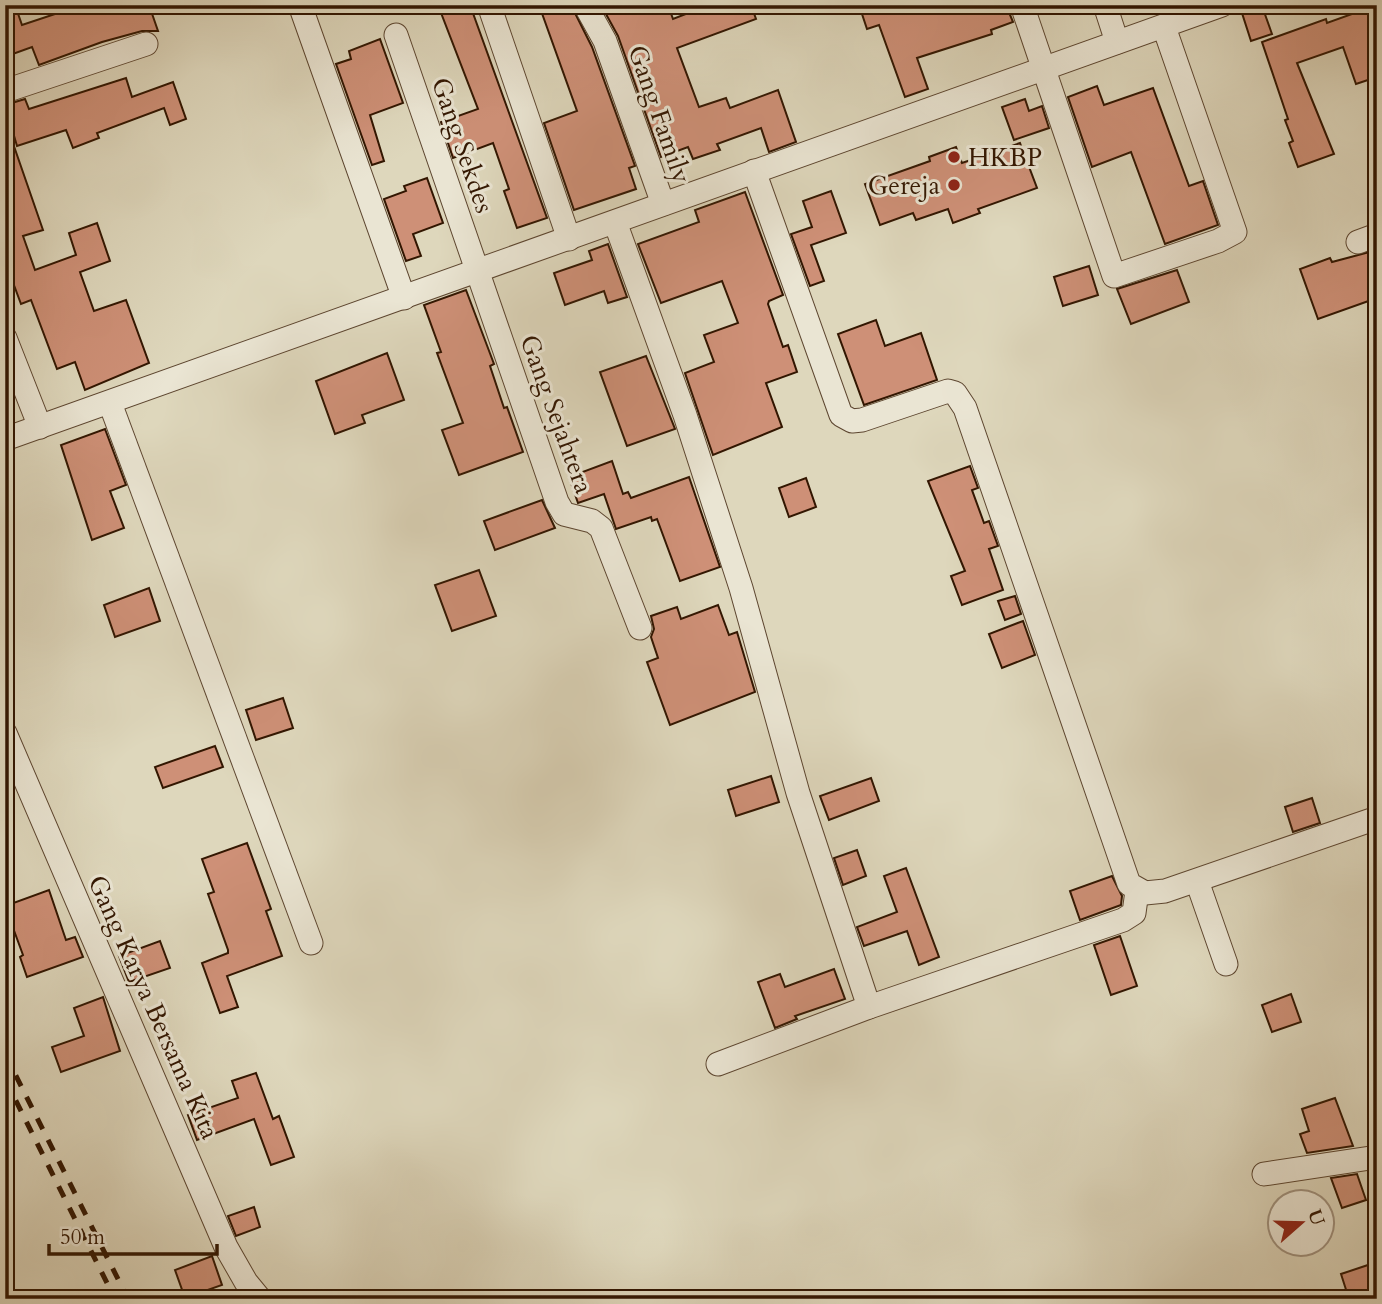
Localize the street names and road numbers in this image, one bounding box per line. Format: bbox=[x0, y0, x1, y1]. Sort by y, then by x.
street label: Gang Family bbox=[620, 40, 700, 188]
street label: Gang Sekdes bbox=[423, 73, 502, 218]
street label: Gang Sejahtera bbox=[512, 330, 601, 498]
street label: Gang Karya Bersama Kita bbox=[80, 870, 228, 1145]

